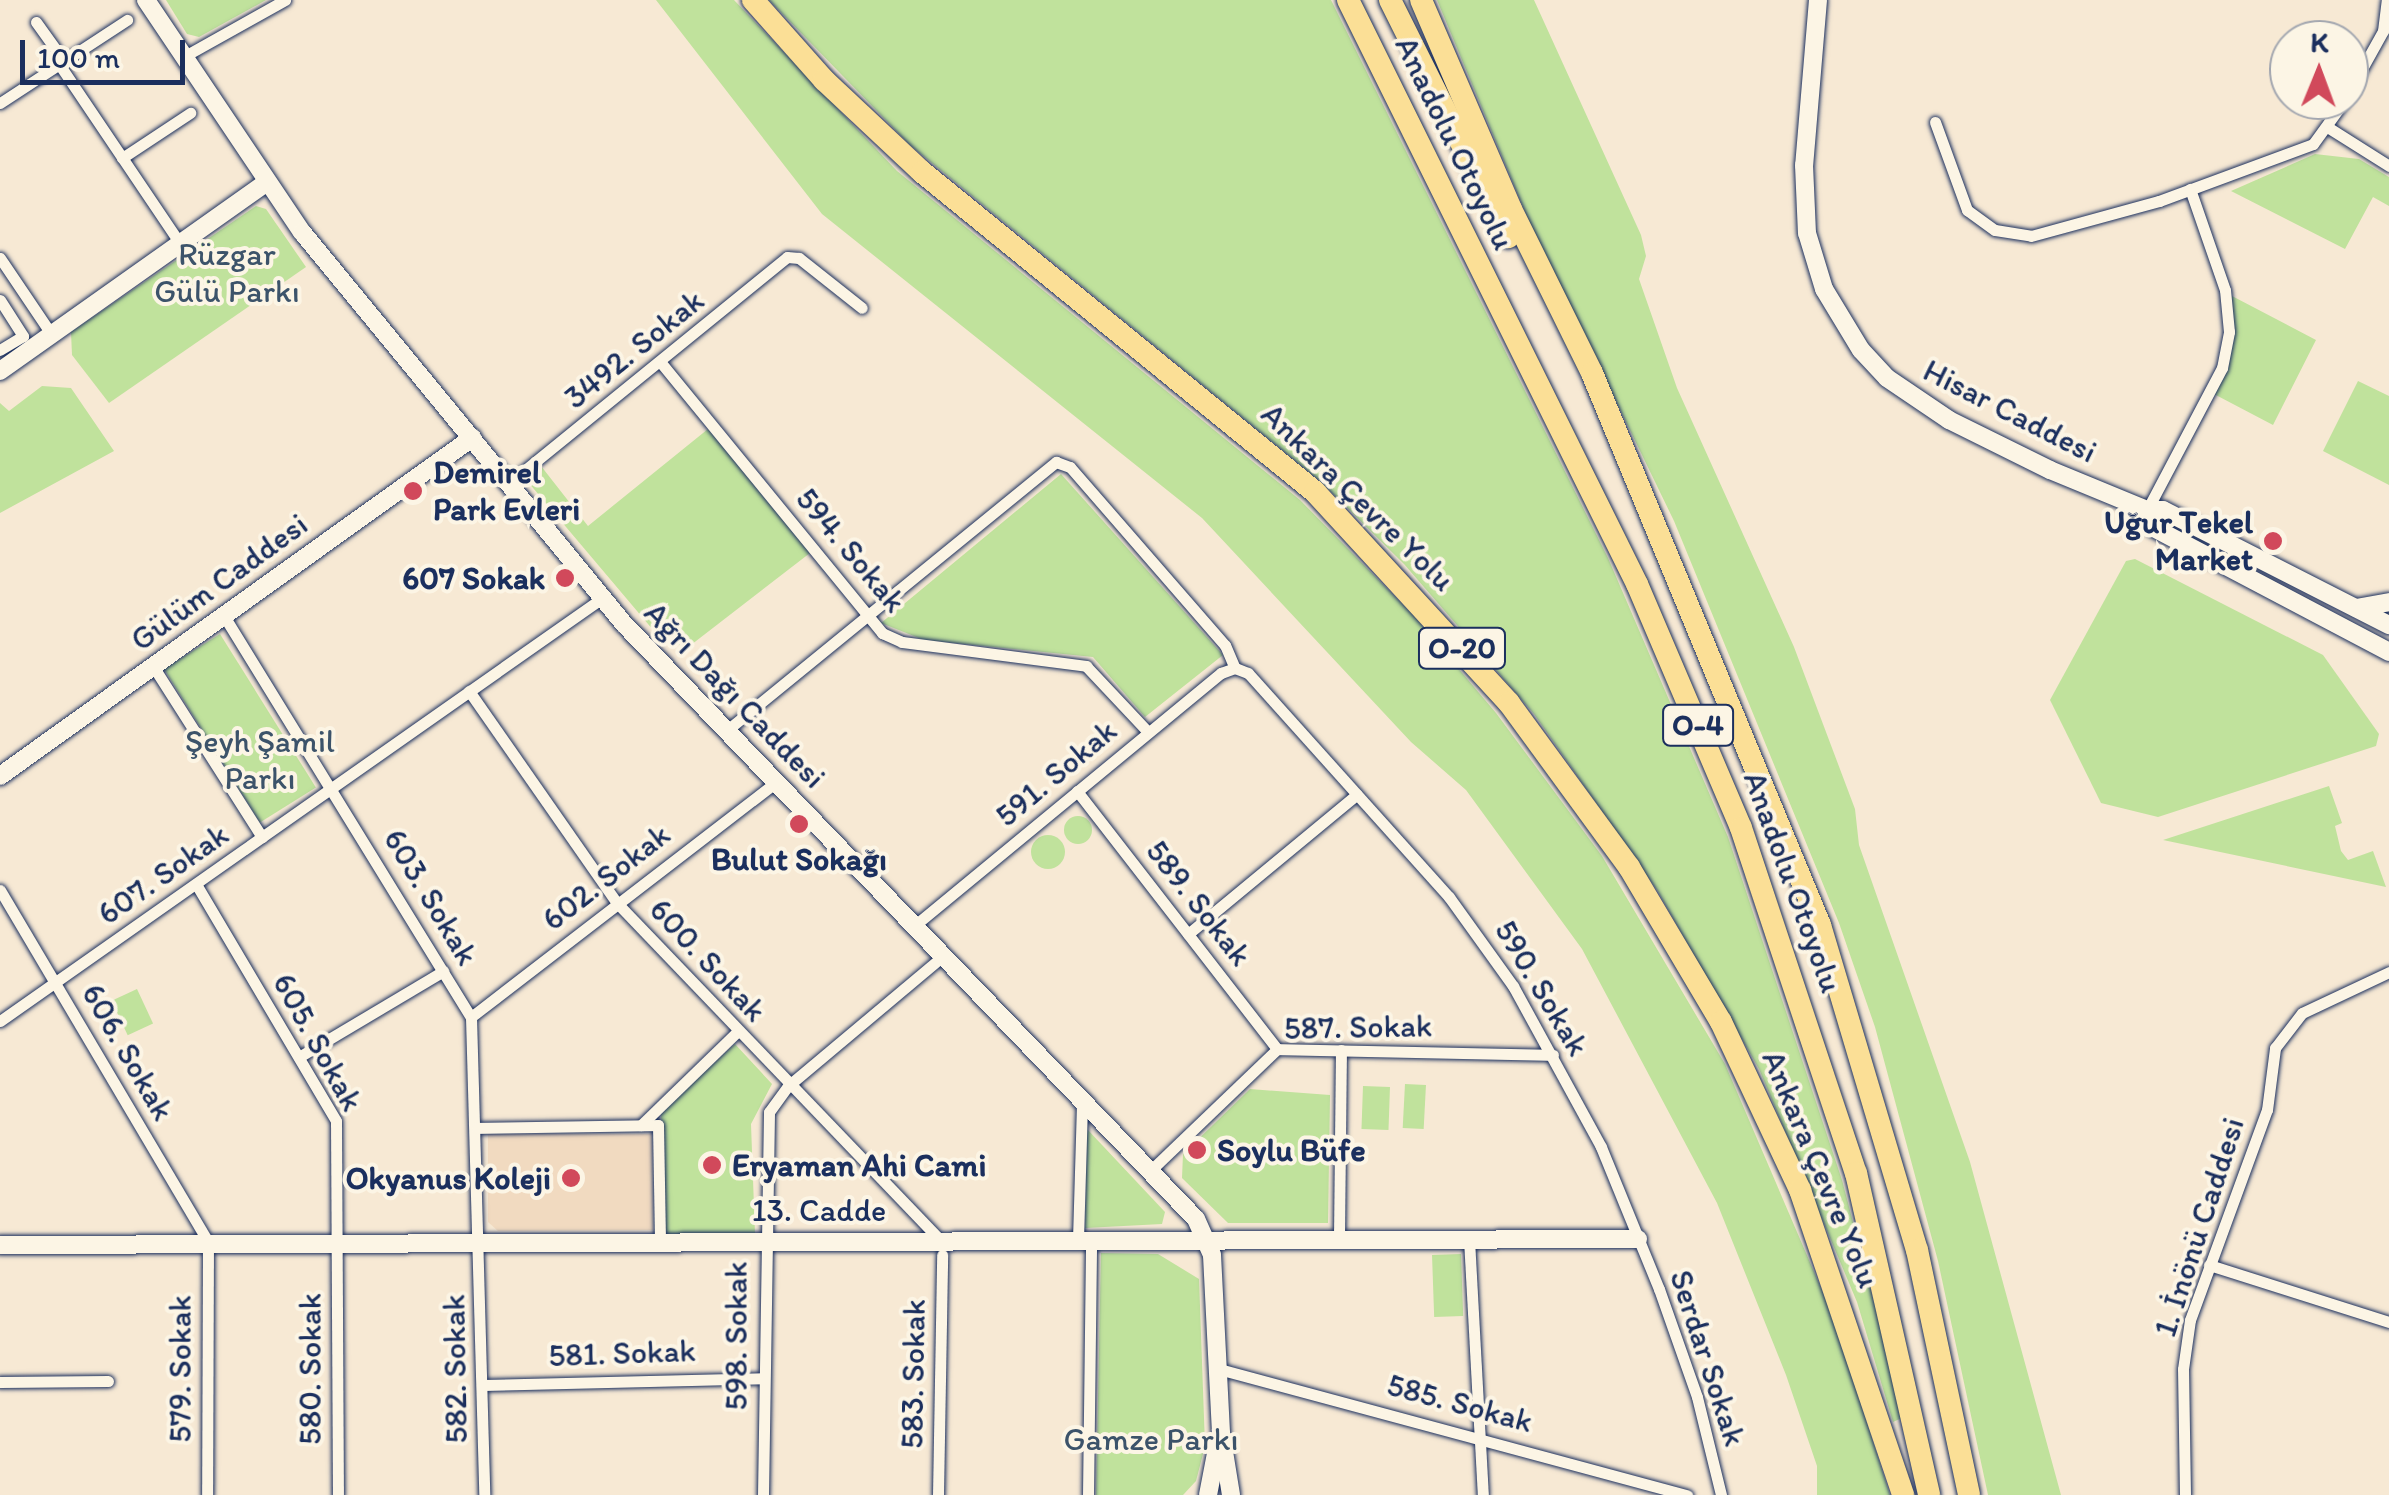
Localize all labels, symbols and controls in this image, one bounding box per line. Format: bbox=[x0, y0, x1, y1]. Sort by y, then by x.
scale bar bbox=[25, 20, 190, 82]
north arrow bbox=[2269, 20, 2369, 120]
text: K bbox=[2310, 25, 2329, 59]
street label: Anadolu Otoyolu bbox=[1387, 30, 1523, 256]
text: 100 m bbox=[37, 39, 120, 76]
park label: Rüzgar Gülü Parkı bbox=[155, 236, 299, 311]
street label: 3492. Sokak bbox=[557, 281, 711, 417]
street label: Hisar Caddesi bbox=[1917, 351, 2103, 471]
street label: Ankara Çevre Yolu bbox=[1254, 396, 1462, 598]
place label: Demirel Park Evleri bbox=[433, 454, 580, 529]
marker: Demirel Park Evleri bbox=[402, 480, 424, 502]
street label: 594. Sokak bbox=[788, 480, 914, 620]
place label: Uğur Tekel Market bbox=[2107, 504, 2253, 579]
street label: Gülüm Caddesi bbox=[123, 505, 315, 659]
marker: Uğur Tekel Market bbox=[2262, 530, 2284, 552]
place label: 607 Sokak bbox=[402, 559, 545, 597]
marker: 607 Sokak bbox=[554, 567, 576, 589]
street label: Ağrı Dağı Caddesi bbox=[636, 594, 834, 796]
road number: O-20 bbox=[1417, 623, 1507, 673]
road number: O-4 bbox=[1660, 700, 1736, 750]
street label: 591. Sokak bbox=[988, 711, 1124, 835]
park label: Şeyh Şamil Parkı bbox=[185, 723, 335, 798]
street label: Anadolu Otoyolu bbox=[1735, 766, 1851, 998]
marker: Bulut Sokağı bbox=[788, 813, 810, 835]
street label: 607. Sokak bbox=[90, 815, 236, 933]
street label: 602. Sokak bbox=[534, 815, 678, 939]
street label: 603. Sokak bbox=[375, 822, 487, 972]
street label: 589. Sokak bbox=[1138, 832, 1260, 974]
place label: Bulut Sokağı bbox=[711, 840, 887, 878]
street label: 600. Sokak bbox=[641, 890, 775, 1030]
street label: 590. Sokak bbox=[1487, 913, 1597, 1063]
street label: 605. Sokak bbox=[264, 966, 372, 1118]
street label: 606. Sokak bbox=[73, 977, 183, 1127]
street label: 587. Sokak bbox=[1284, 1007, 1432, 1047]
street label: Ankara Çevre Yolu bbox=[1754, 1046, 1888, 1292]
street label: 1. İnönü Caddesi bbox=[2146, 1113, 2252, 1341]
place label: Soylu Büfe bbox=[1217, 1131, 1365, 1169]
marker: Soylu Büfe bbox=[1186, 1139, 1208, 1161]
place label: Eryaman Ahi Cami bbox=[732, 1146, 987, 1184]
marker: Eryaman Ahi Cami bbox=[701, 1154, 723, 1176]
place label: Okyanus Koleji bbox=[346, 1159, 551, 1197]
marker: Okyanus Koleji bbox=[560, 1167, 582, 1189]
street label: 13. Cadde bbox=[752, 1191, 886, 1229]
street label: 598. Sokak bbox=[717, 1261, 755, 1411]
street label: Serdar Sokak bbox=[1662, 1266, 1754, 1450]
street label: 580. Sokak bbox=[291, 1293, 329, 1445]
street label: 582. Sokak bbox=[435, 1294, 475, 1444]
street label: 579. Sokak bbox=[161, 1295, 199, 1443]
street label: 583. Sokak bbox=[892, 1299, 934, 1449]
street label: 581. Sokak bbox=[548, 1331, 696, 1375]
street label: 585. Sokak bbox=[1383, 1365, 1537, 1441]
park label: Gamze Parkı bbox=[1064, 1420, 1238, 1458]

